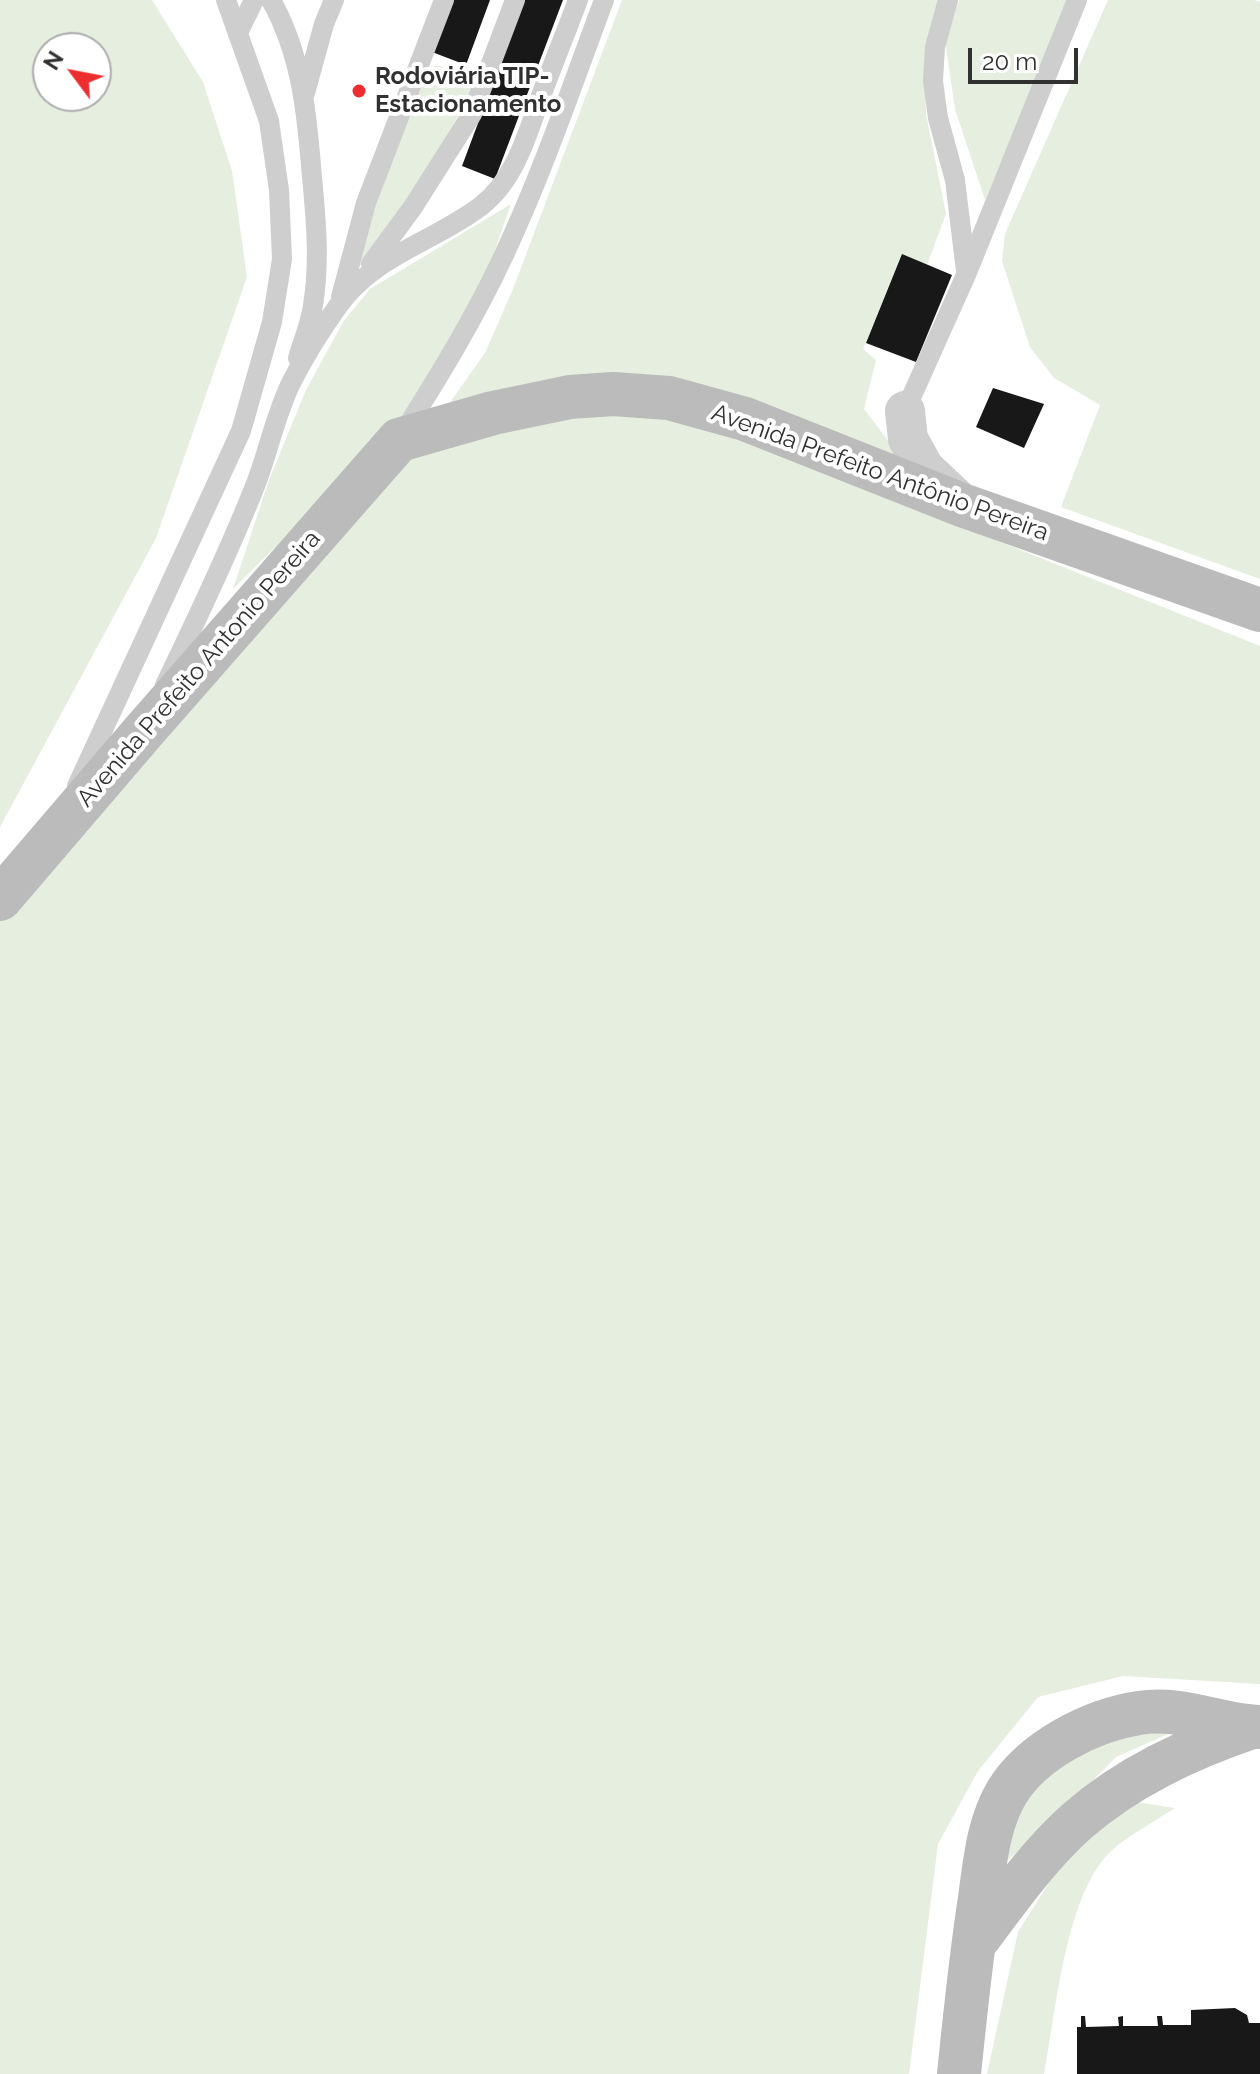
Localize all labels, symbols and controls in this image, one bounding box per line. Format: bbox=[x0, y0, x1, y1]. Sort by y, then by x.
north arrow bbox=[32, 32, 112, 112]
scale bar bbox=[972, 32, 1082, 82]
text: N bbox=[38, 46, 69, 74]
text: 20 m bbox=[982, 47, 1037, 76]
place label: Rodoviária TIP- Estacionamento bbox=[375, 63, 561, 119]
marker: Rodoviária TIP- Estacionamento bbox=[350, 82, 368, 100]
street label: Avenida Prefeito Antônio Pereira bbox=[708, 398, 1052, 548]
street label: Avenida Prefeito Antonio Pereira bbox=[71, 525, 327, 813]

